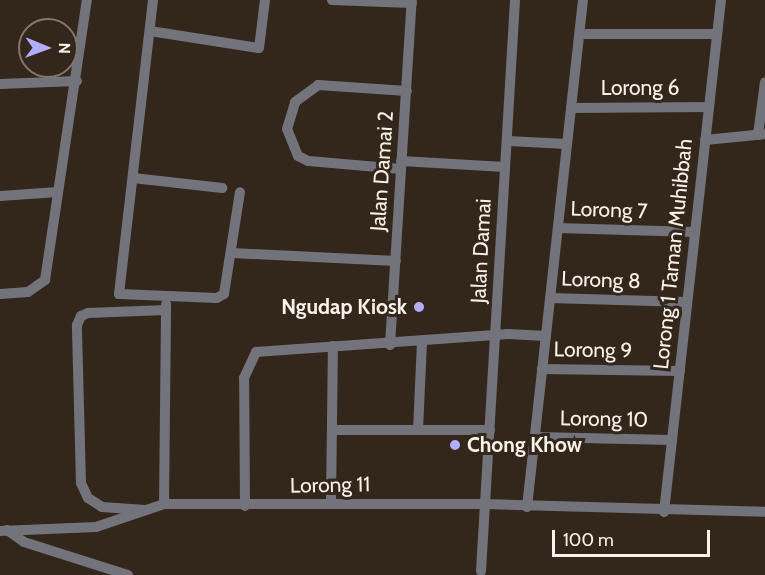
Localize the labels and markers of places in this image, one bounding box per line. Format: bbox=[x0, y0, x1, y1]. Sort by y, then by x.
place label: Ngudap Kiosk bbox=[281, 294, 407, 320]
marker: Ngudap Kiosk bbox=[412, 300, 426, 314]
place label: Chong Khow bbox=[467, 432, 582, 458]
marker: Chong Khow bbox=[448, 438, 462, 452]

